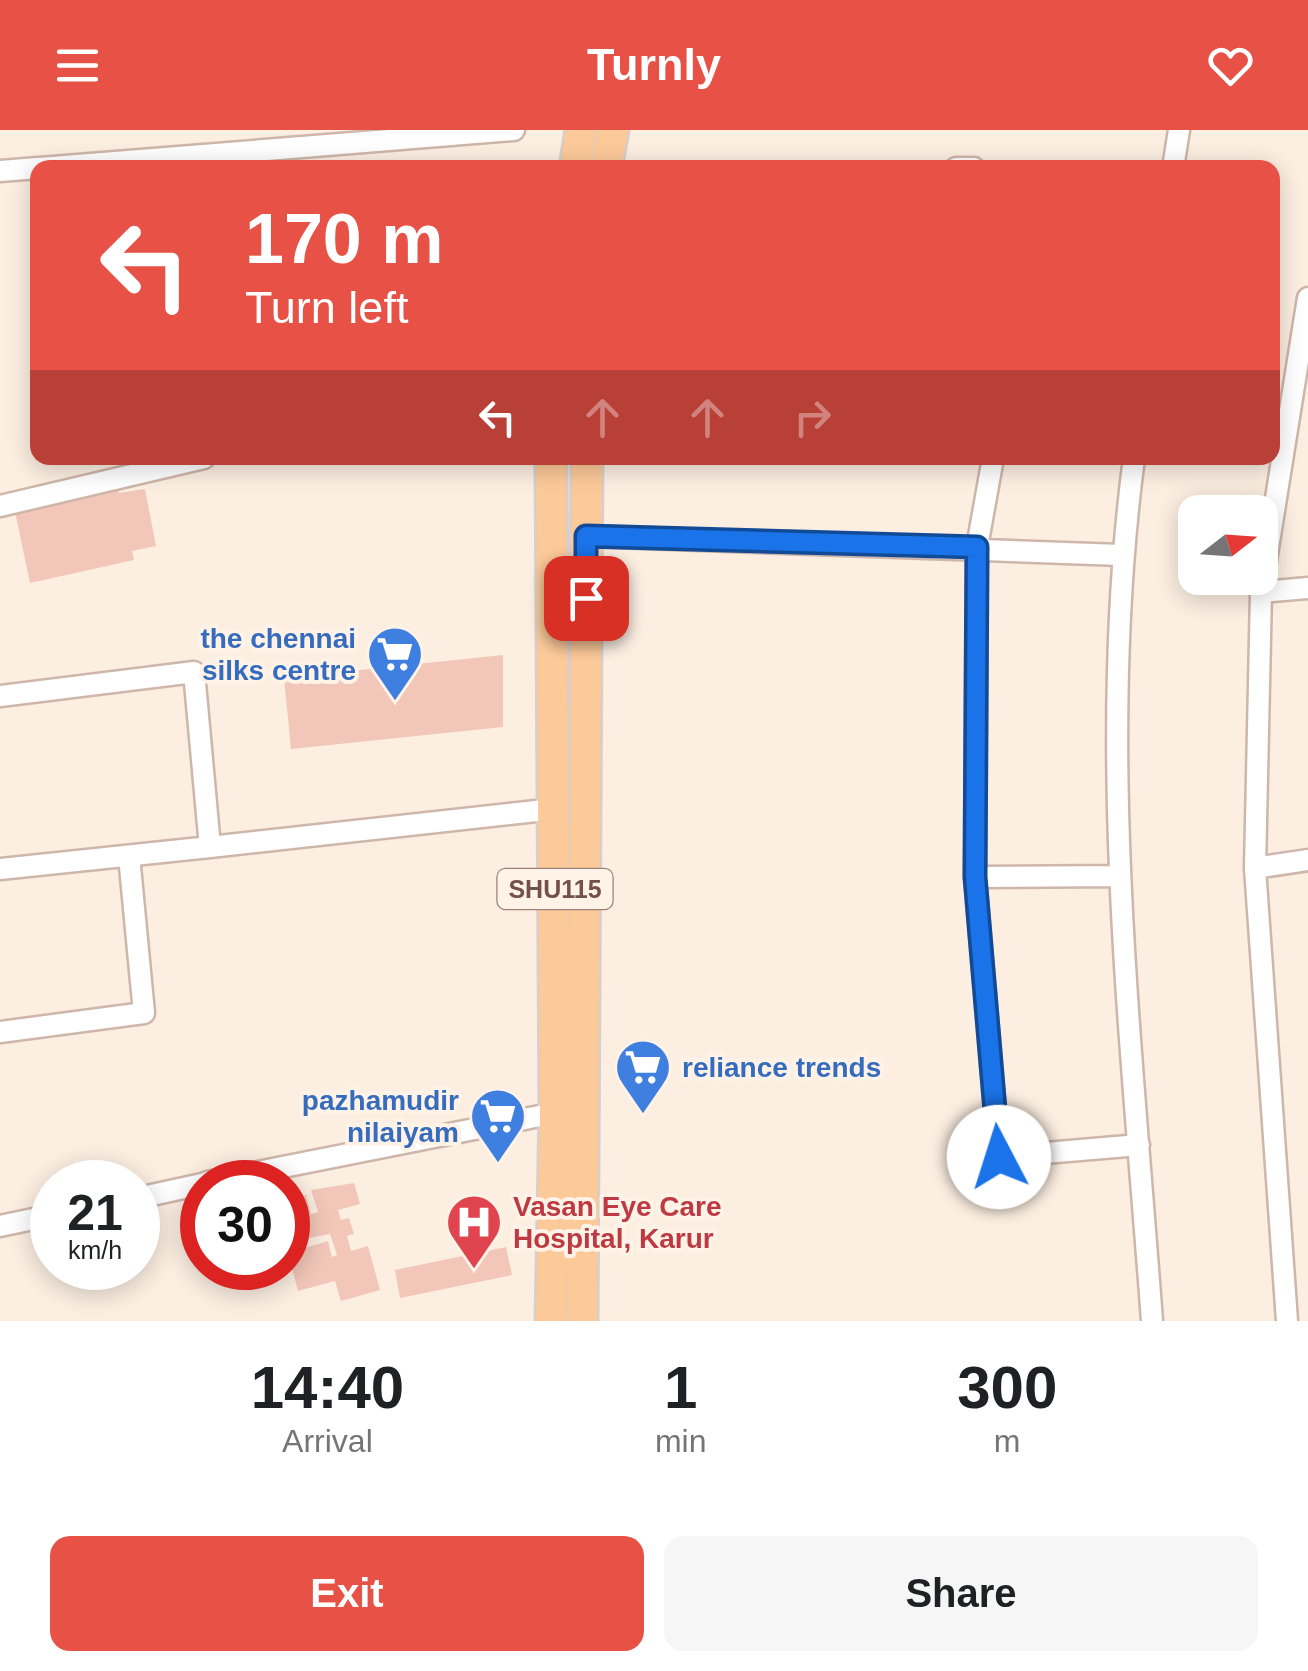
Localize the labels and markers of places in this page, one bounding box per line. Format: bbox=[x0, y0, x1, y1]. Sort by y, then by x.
pin bbox=[544, 556, 629, 641]
place label: the chennai silks centre bbox=[200, 623, 356, 686]
supermarket icon: the chennai silks centre bbox=[365, 624, 425, 703]
supermarket icon: reliance trends bbox=[613, 1037, 673, 1116]
place label: reliance trends bbox=[682, 1052, 881, 1083]
place label: pazhamudir nilaiyam bbox=[302, 1085, 459, 1148]
supermarket icon: pazhamudir nilaiyam bbox=[468, 1086, 528, 1165]
place label: Vasan Eye Care Hospital, Karur bbox=[513, 1191, 722, 1254]
hospital icon: Vasan Eye Care Hospital, Karur bbox=[444, 1192, 504, 1271]

